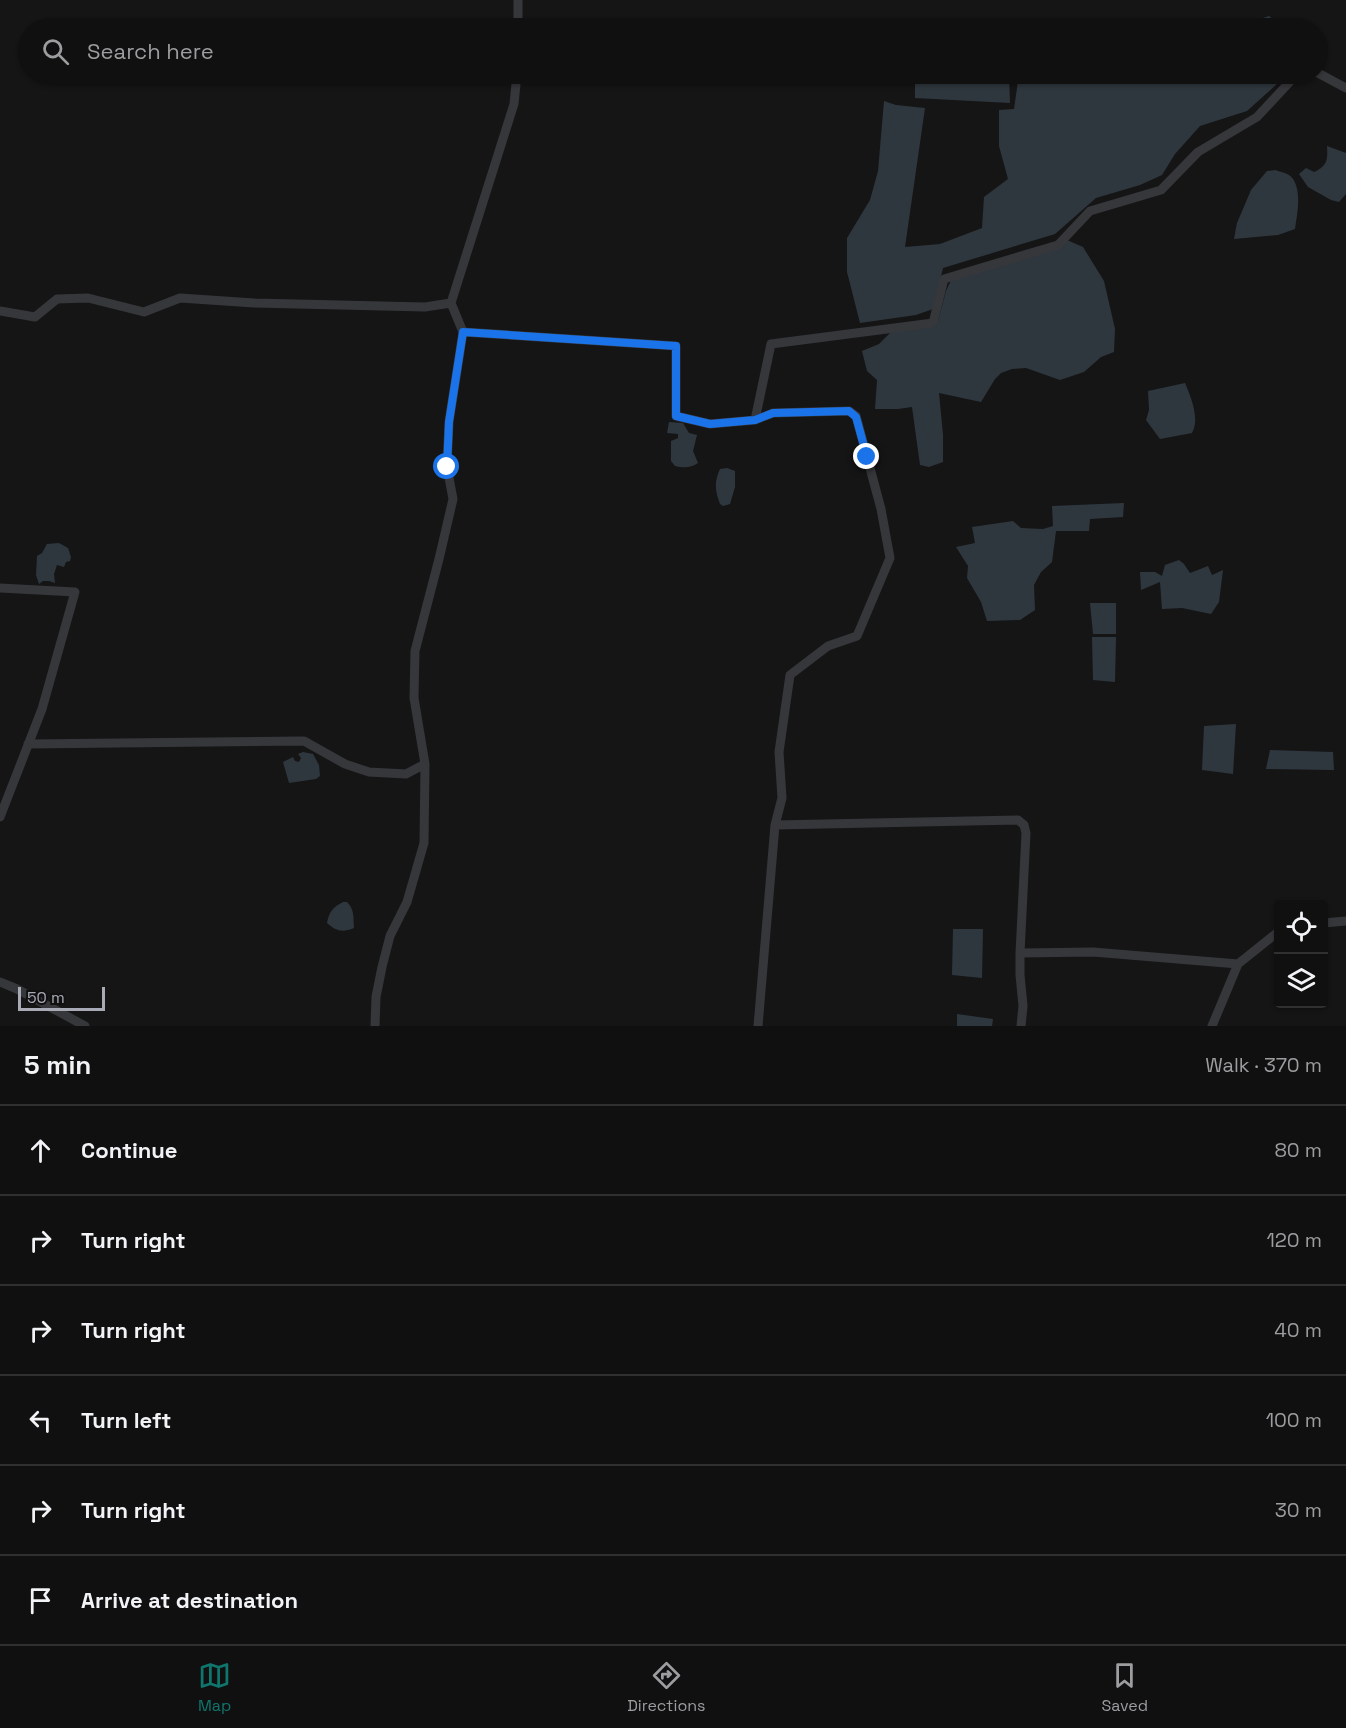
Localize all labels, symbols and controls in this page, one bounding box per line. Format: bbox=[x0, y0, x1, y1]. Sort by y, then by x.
search box bbox=[18, 18, 1328, 84]
icon: search bbox=[39, 35, 72, 68]
text: Search here bbox=[87, 37, 214, 65]
route end bbox=[853, 443, 879, 469]
route start bbox=[433, 453, 459, 479]
map controls bbox=[1274, 900, 1328, 1008]
button: locate bbox=[1274, 900, 1328, 954]
button: layers bbox=[1274, 954, 1328, 1008]
scale bar bbox=[18, 984, 105, 1012]
text: 50 m bbox=[27, 987, 65, 1008]
text: 5 min bbox=[24, 1048, 91, 1082]
text: Walk · 370 m bbox=[1205, 1052, 1322, 1078]
icon: ahead bbox=[24, 1134, 57, 1167]
text: Continue bbox=[81, 1136, 177, 1164]
text: 80 m bbox=[1274, 1137, 1322, 1163]
icon: right bbox=[24, 1224, 57, 1257]
text: Turn right bbox=[81, 1226, 186, 1254]
text: 120 m bbox=[1266, 1227, 1322, 1253]
icon: right bbox=[24, 1314, 57, 1347]
text: Turn right bbox=[81, 1316, 186, 1344]
text: 40 m bbox=[1274, 1317, 1322, 1343]
icon: left bbox=[24, 1404, 57, 1437]
text: Turn left bbox=[81, 1406, 171, 1434]
text: 100 m bbox=[1266, 1407, 1322, 1433]
icon: right bbox=[24, 1494, 57, 1527]
text: Turn right bbox=[81, 1496, 186, 1524]
text: 30 m bbox=[1275, 1497, 1322, 1523]
icon: arrive bbox=[24, 1584, 57, 1617]
text: Arrive at destination bbox=[81, 1586, 298, 1614]
tab: Map bbox=[198, 1659, 231, 1716]
tab: Directions bbox=[627, 1659, 706, 1716]
tab: Saved bbox=[1101, 1659, 1148, 1716]

